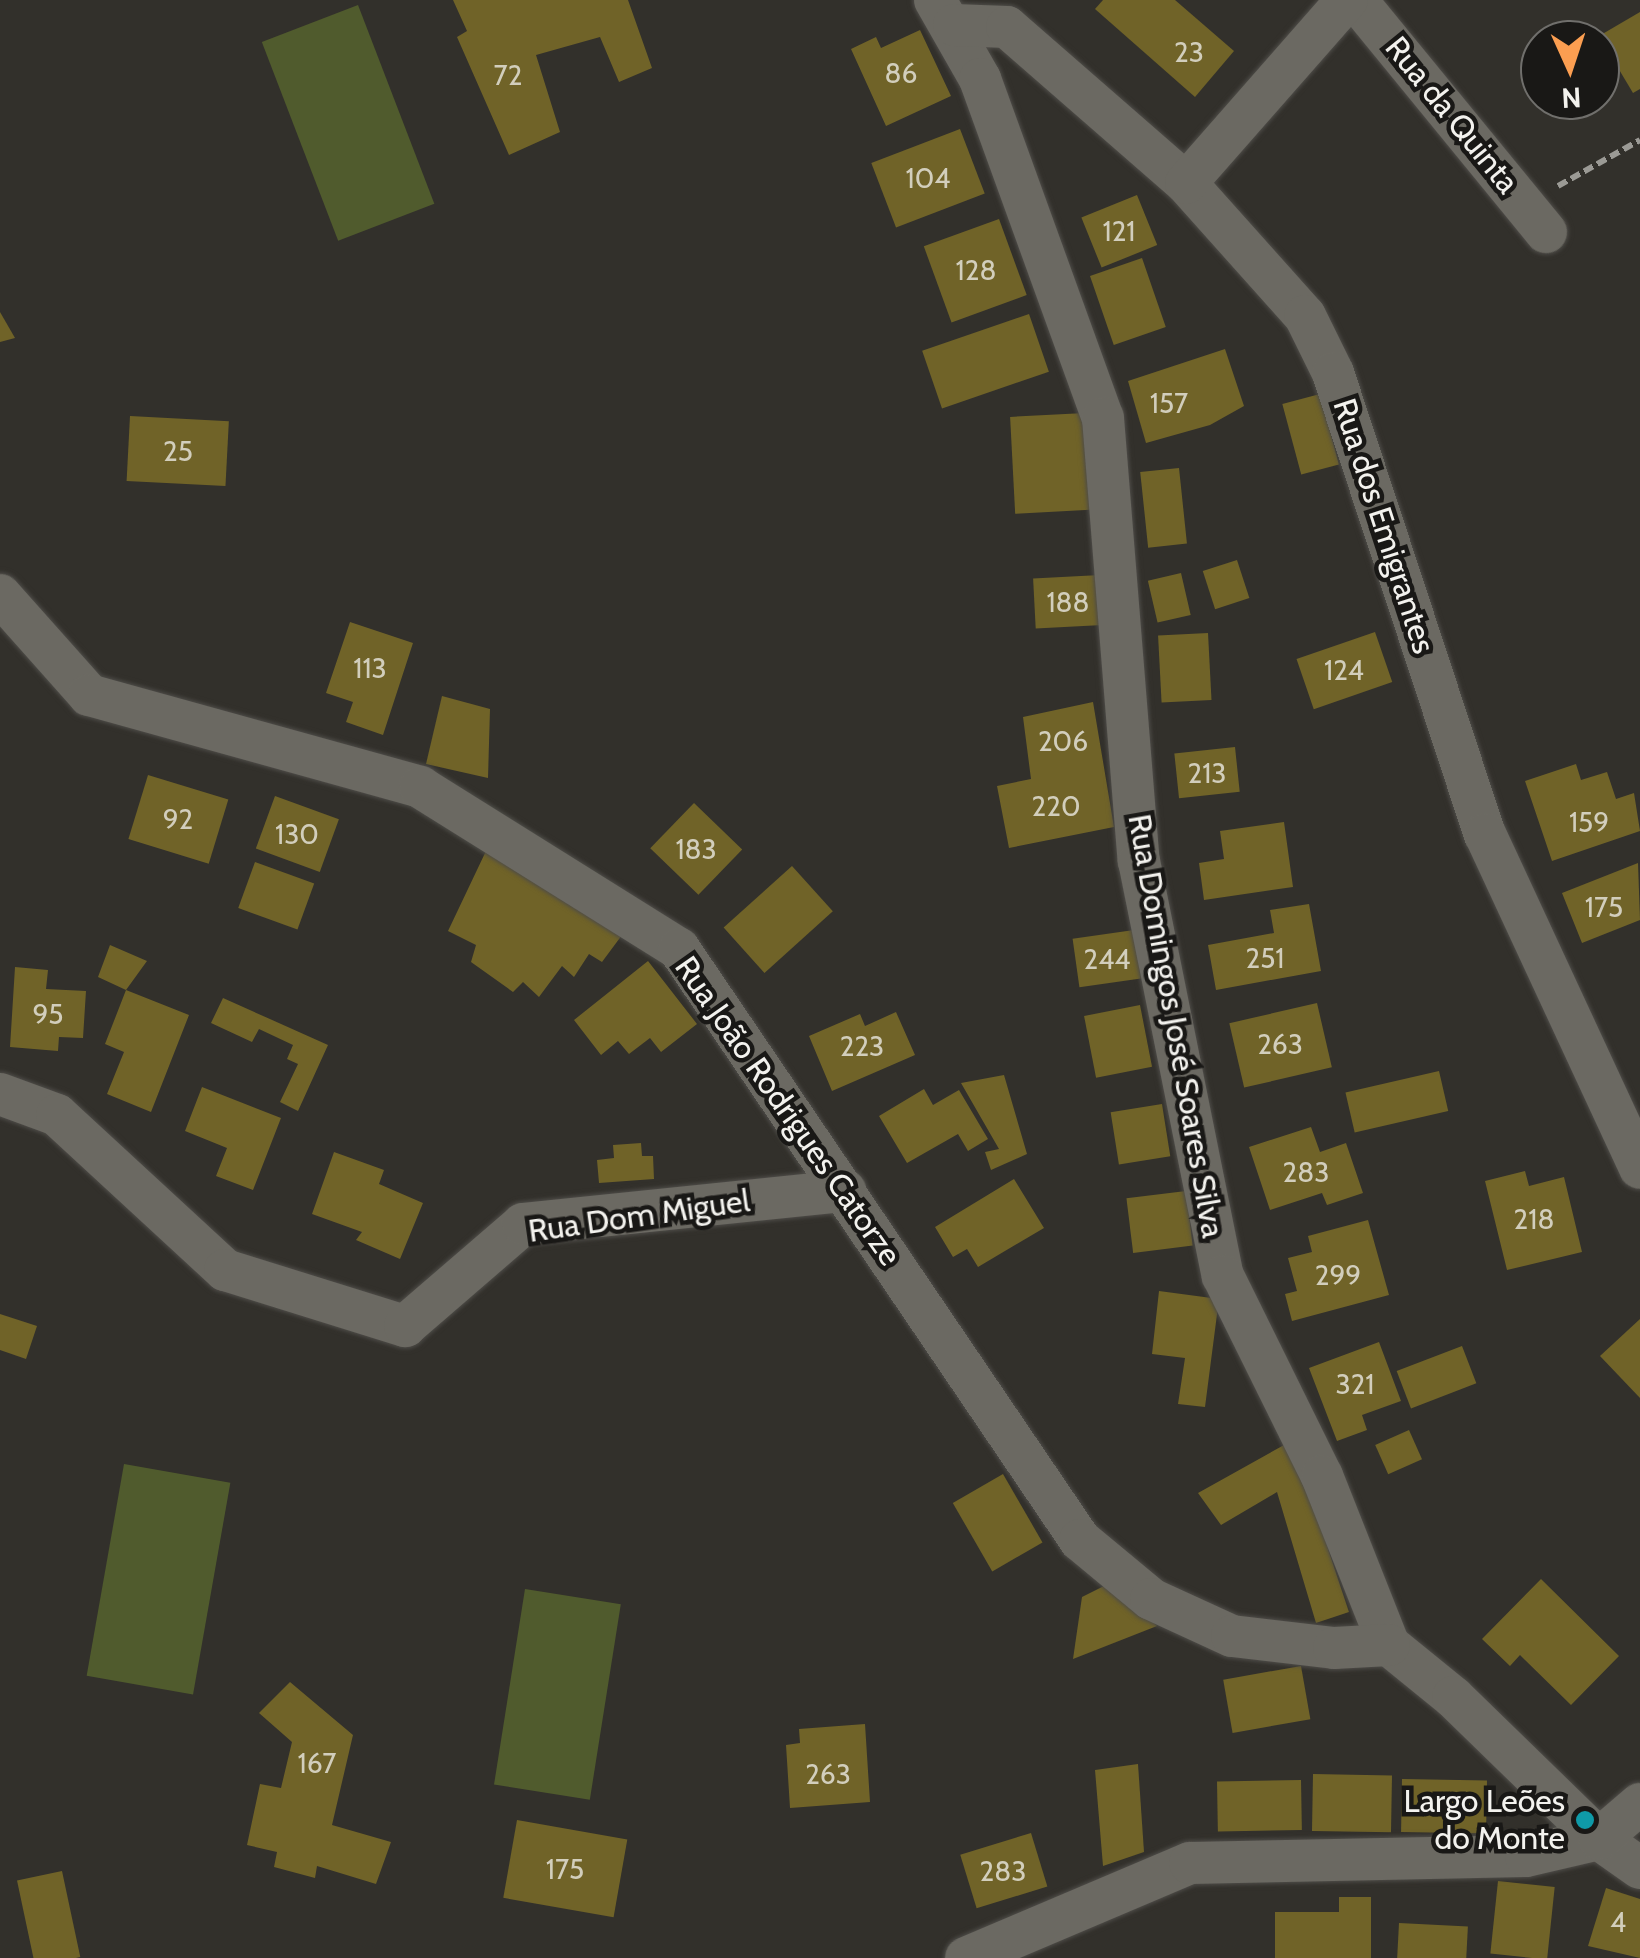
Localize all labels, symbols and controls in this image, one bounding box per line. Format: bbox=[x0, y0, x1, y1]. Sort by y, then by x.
north arrow bbox=[1520, 20, 1620, 120]
street label: Rua da Quinta bbox=[1377, 29, 1527, 201]
house number: 23 bbox=[1174, 35, 1204, 69]
house number: 86 bbox=[885, 56, 917, 90]
house number: 72 bbox=[494, 58, 522, 92]
text: N bbox=[1561, 80, 1582, 115]
house number: 104 bbox=[906, 161, 950, 195]
house number: 121 bbox=[1103, 214, 1135, 248]
house number: 128 bbox=[956, 253, 996, 287]
house number: 157 bbox=[1150, 386, 1188, 420]
street label: Rua dos Emigrantes bbox=[1325, 394, 1443, 658]
house number: 25 bbox=[163, 434, 193, 468]
house number: 188 bbox=[1046, 585, 1090, 619]
house number: 113 bbox=[353, 651, 387, 685]
house number: 124 bbox=[1324, 653, 1364, 687]
house number: 206 bbox=[1038, 724, 1088, 758]
house number: 213 bbox=[1188, 756, 1226, 790]
house number: 220 bbox=[1032, 789, 1080, 823]
house number: 92 bbox=[163, 802, 193, 836]
house number: 159 bbox=[1569, 805, 1609, 839]
street label: Rua Domingos José Soares Silva bbox=[1120, 811, 1232, 1241]
house number: 130 bbox=[275, 817, 319, 851]
house number: 183 bbox=[675, 832, 717, 866]
house number: 175 bbox=[1585, 890, 1623, 924]
house number: 251 bbox=[1246, 941, 1284, 975]
house number: 244 bbox=[1083, 942, 1131, 976]
street label: Rua João Rodrigues Catorze bbox=[667, 949, 909, 1273]
house number: 95 bbox=[32, 997, 64, 1031]
house number: 263 bbox=[1257, 1027, 1303, 1061]
house number: 223 bbox=[840, 1029, 884, 1063]
house number: 283 bbox=[1283, 1155, 1329, 1189]
street label: Rua Dom Miguel bbox=[526, 1181, 752, 1251]
house number: 218 bbox=[1514, 1202, 1554, 1236]
house number: 299 bbox=[1315, 1258, 1361, 1292]
house number: 321 bbox=[1336, 1367, 1374, 1401]
house number: 167 bbox=[298, 1746, 336, 1780]
house number: 263 bbox=[805, 1757, 851, 1791]
place label: Largo Leões do Monte bbox=[1404, 1783, 1565, 1858]
marker: Largo Leões do Monte bbox=[1574, 1809, 1596, 1831]
house number: 175 bbox=[546, 1852, 584, 1886]
house number: 283 bbox=[980, 1854, 1026, 1888]
house number: 4 bbox=[1610, 1905, 1626, 1939]

